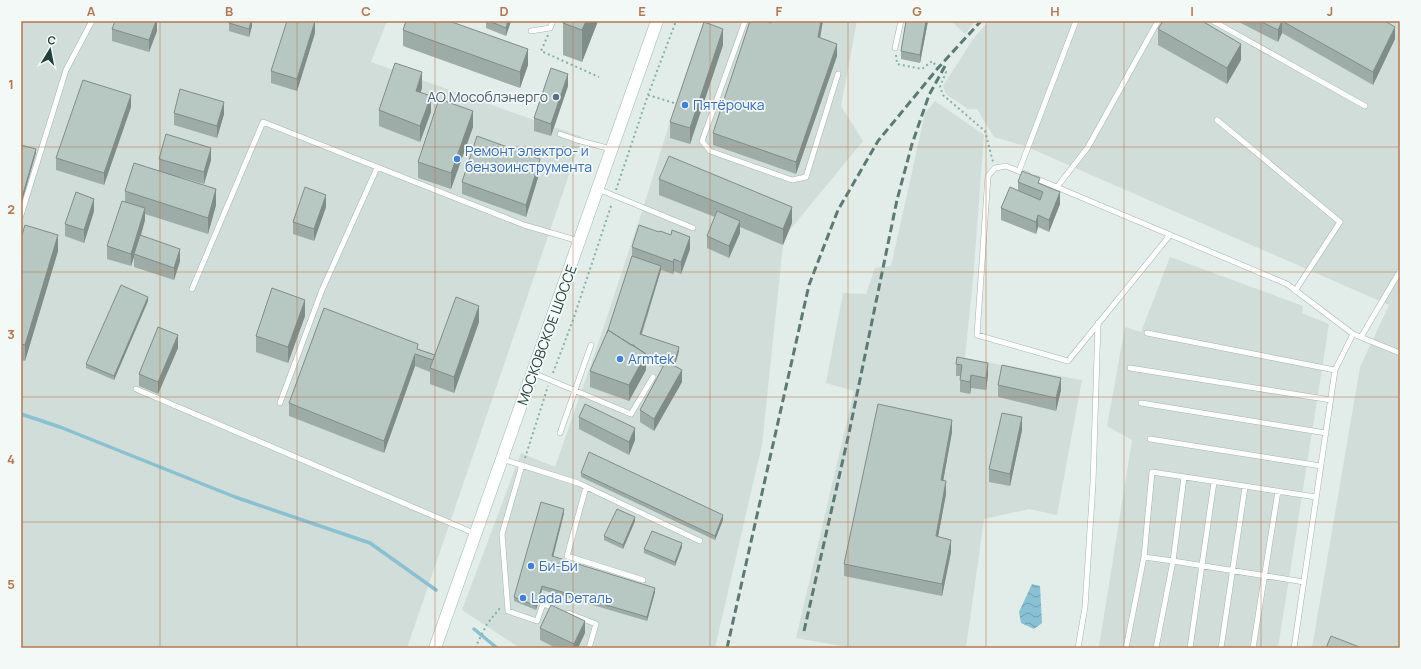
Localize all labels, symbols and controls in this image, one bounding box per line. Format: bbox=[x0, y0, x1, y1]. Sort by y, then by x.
text: A bbox=[87, 2, 96, 20]
text: B bbox=[225, 2, 233, 20]
text: C bbox=[361, 2, 371, 20]
text: D bbox=[499, 2, 509, 20]
text: E bbox=[638, 2, 646, 20]
text: F bbox=[776, 2, 783, 20]
text: G bbox=[912, 2, 922, 20]
text: H bbox=[1050, 2, 1060, 20]
text: I bbox=[1190, 2, 1194, 20]
text: J bbox=[1327, 2, 1333, 20]
north arrow bbox=[30, 30, 70, 70]
text: С bbox=[47, 32, 57, 48]
text: 1 bbox=[8, 75, 14, 93]
place label: АО Мособлэнерго bbox=[427, 87, 548, 106]
marker: АО Мособлэнерго bbox=[551, 92, 561, 102]
place label: Пятёрочка bbox=[693, 95, 765, 114]
marker: Пятёрочка bbox=[680, 100, 690, 110]
place label: Ремонт электро- и бензоинструмента bbox=[465, 141, 592, 176]
marker: Ремонт электро- и бензоинструмента bbox=[452, 154, 462, 164]
text: 2 bbox=[7, 200, 15, 218]
street label: МОСКОВСКОЕ ШОССЕ bbox=[512, 262, 581, 408]
text: 3 bbox=[7, 325, 15, 343]
place label: Armtek bbox=[628, 349, 675, 368]
marker: Armtek bbox=[615, 354, 625, 364]
text: 4 bbox=[7, 450, 15, 468]
place label: Би-Би bbox=[539, 556, 578, 575]
marker: Би-Би bbox=[526, 561, 536, 571]
text: 5 bbox=[7, 575, 15, 593]
place label: Lada Dеталь bbox=[531, 588, 612, 607]
marker: Lada Dеталь bbox=[518, 593, 528, 603]

